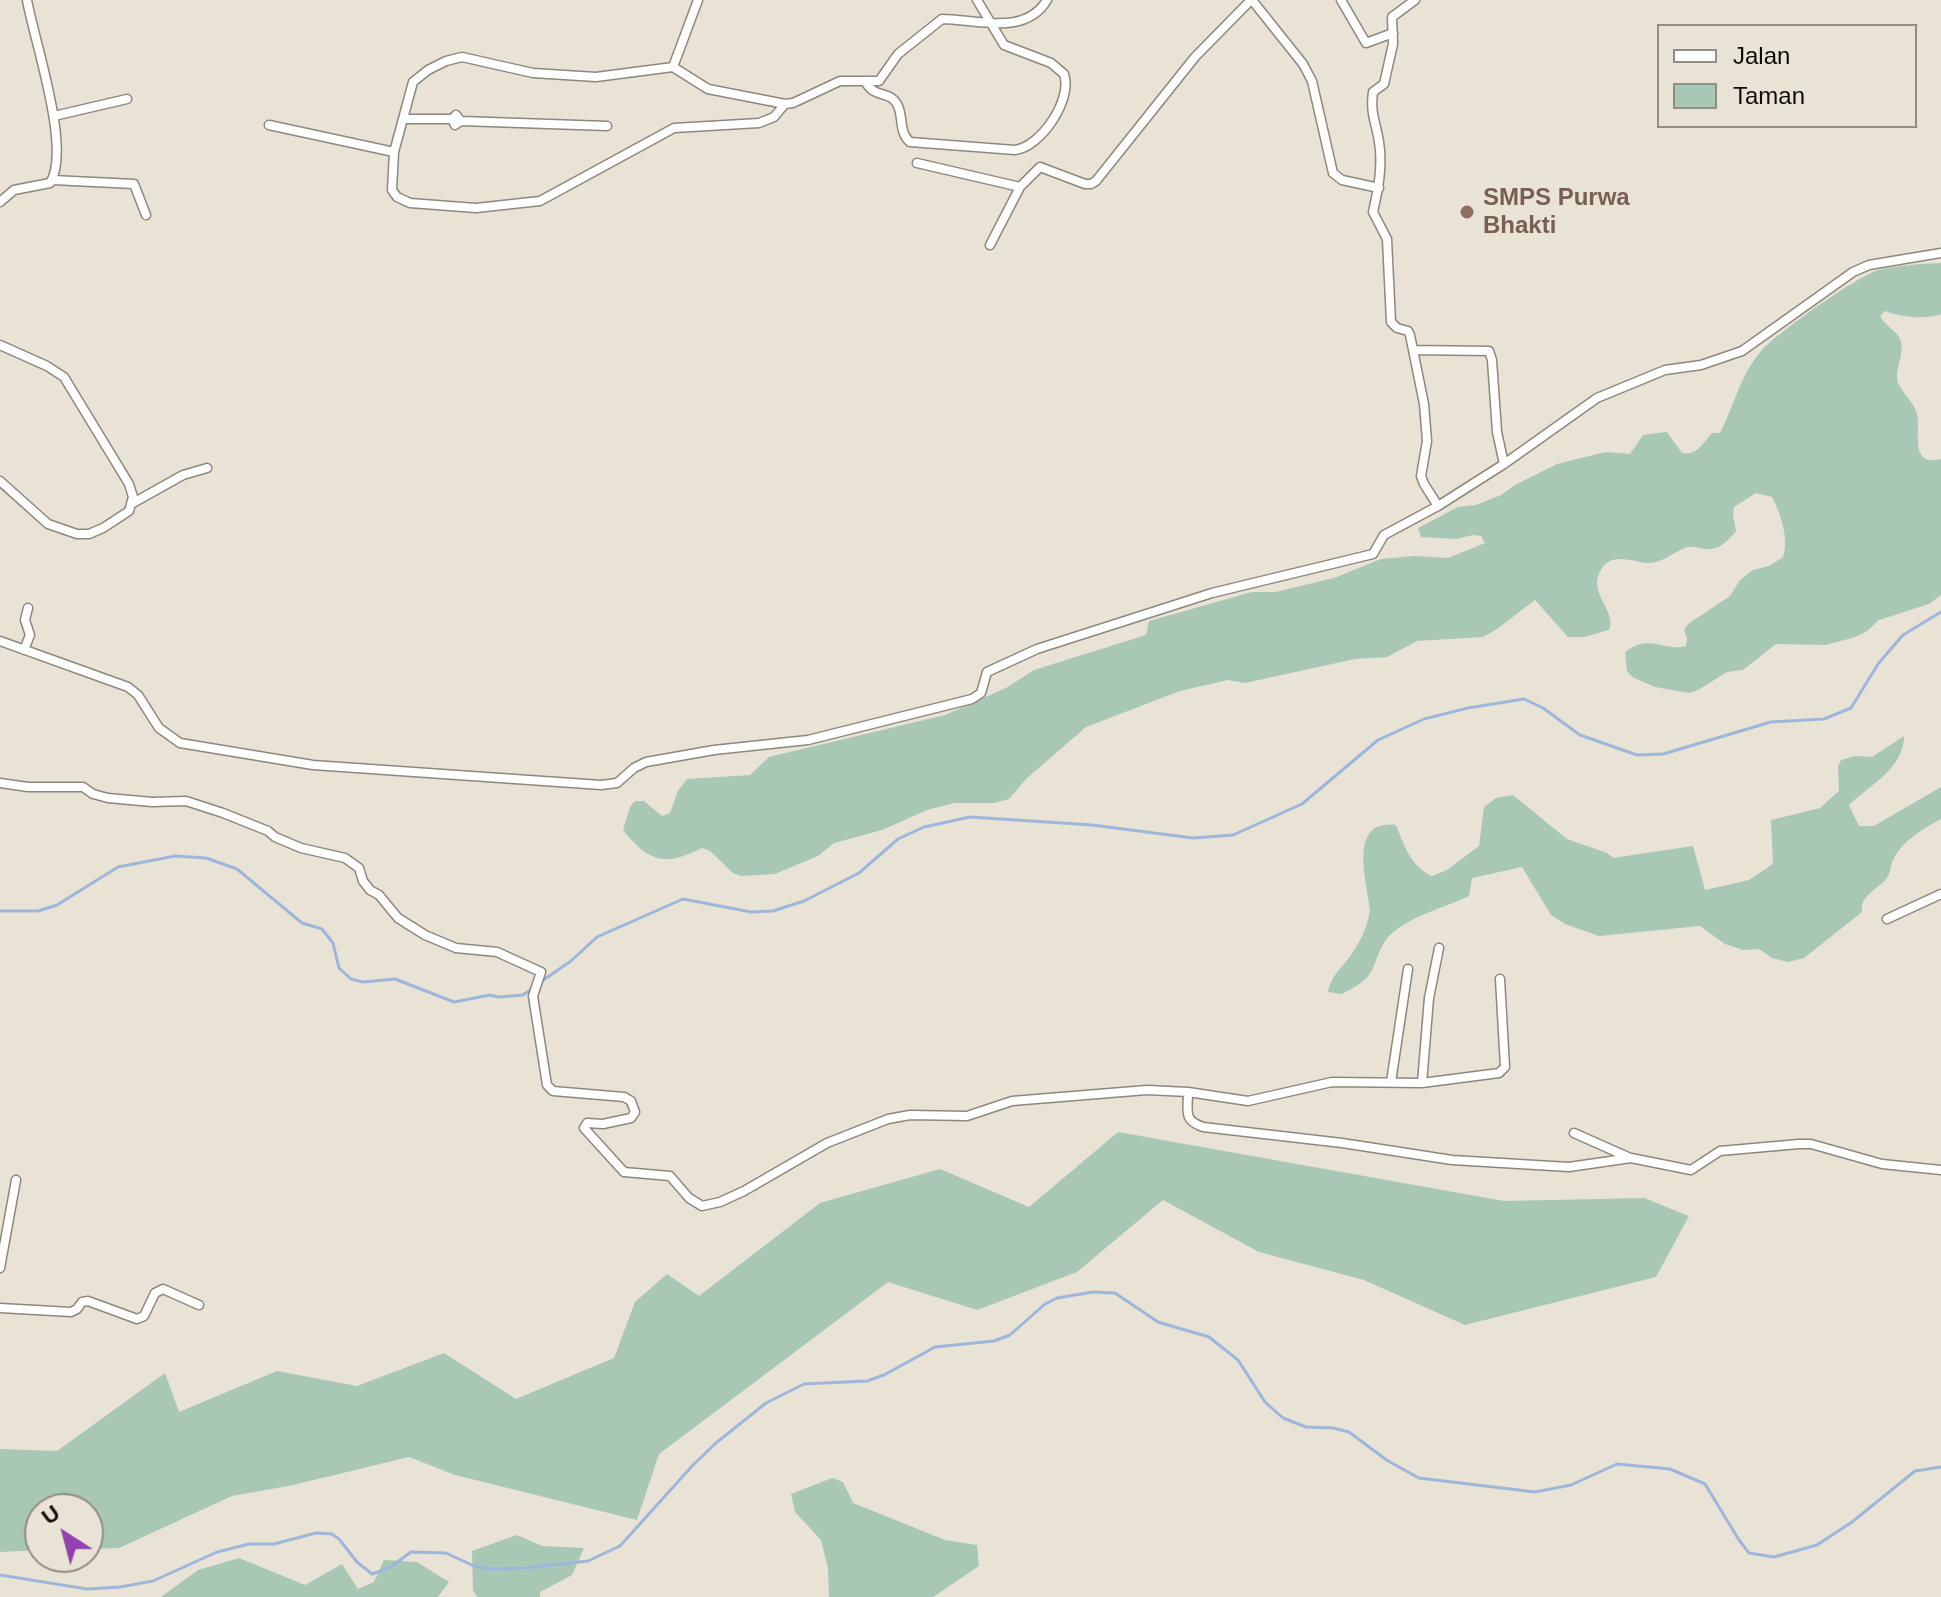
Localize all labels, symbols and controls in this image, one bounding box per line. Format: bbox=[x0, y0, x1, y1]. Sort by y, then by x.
legend bbox=[1657, 24, 1917, 128]
text: Jalan bbox=[1733, 42, 1790, 69]
text: Taman bbox=[1733, 82, 1805, 109]
place label: SMPS Purwa Bhakti bbox=[1483, 184, 1630, 240]
marker: SMPS Purwa Bhakti bbox=[1458, 203, 1476, 221]
north arrow bbox=[24, 1493, 104, 1573]
text: U bbox=[37, 1500, 65, 1530]

